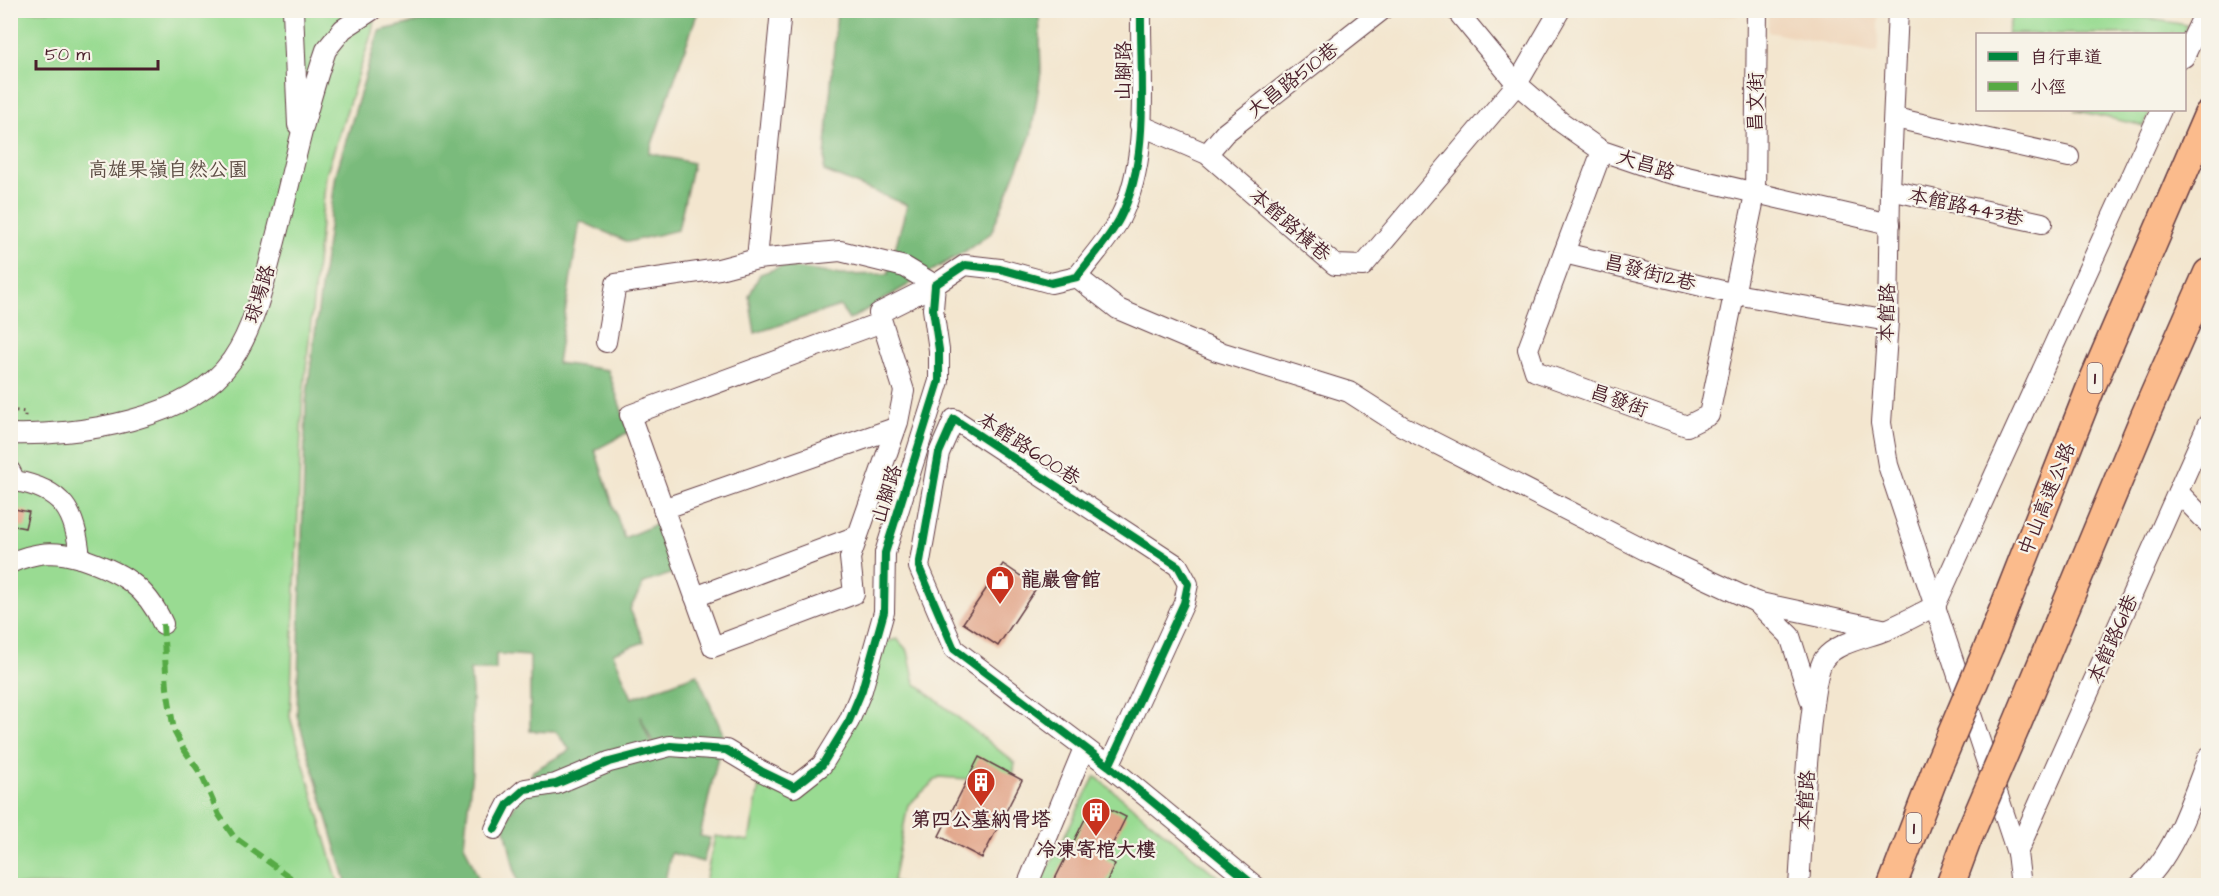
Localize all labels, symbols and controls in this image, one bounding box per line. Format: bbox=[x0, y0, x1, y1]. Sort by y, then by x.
scale bar bbox=[36, 33, 158, 71]
legend bbox=[1976, 33, 2186, 111]
street label: 大昌路510巷 bbox=[1241, 35, 1345, 125]
street label: 山腳路 bbox=[1110, 40, 1138, 101]
text: 50 m bbox=[45, 42, 90, 67]
text: 自行車道 bbox=[2030, 45, 2102, 70]
street label: 昌文街 bbox=[1742, 72, 1770, 132]
text: 小徑 bbox=[2030, 75, 2066, 100]
street label: 大昌路 bbox=[1613, 143, 1680, 187]
park label: 高雄果嶺自然公園 bbox=[88, 156, 248, 184]
street label: 本館路443巷 bbox=[1906, 181, 2027, 233]
street label: 本館路橫巷 bbox=[1243, 182, 1338, 269]
street label: 昌發街12巷 bbox=[1601, 248, 1700, 298]
street label: 球場路 bbox=[238, 260, 282, 327]
street label: 本館路 bbox=[1872, 282, 1902, 343]
road number: 1 bbox=[2088, 363, 2102, 393]
street label: 昌發街 bbox=[1586, 378, 1652, 424]
street label: 本館路600巷 bbox=[972, 405, 1087, 493]
street label: 中山高速公路 bbox=[2012, 437, 2083, 560]
street label: 山腳路 bbox=[865, 460, 909, 527]
shop icon: 龍巖會館 bbox=[984, 564, 1016, 606]
place label: 龍巖會館 bbox=[1021, 566, 1101, 594]
street label: 本館路61巷 bbox=[2081, 589, 2146, 688]
building icon: 第四公墓納骨塔 bbox=[965, 766, 997, 808]
street label: 本館路 bbox=[1790, 768, 1822, 831]
building icon: 冷凍寄棺大樓 bbox=[1080, 796, 1112, 838]
place label: 第四公墓納骨塔 bbox=[911, 806, 1051, 834]
road number: 1 bbox=[1906, 813, 1922, 843]
place label: 冷凍寄棺大樓 bbox=[1036, 836, 1156, 864]

